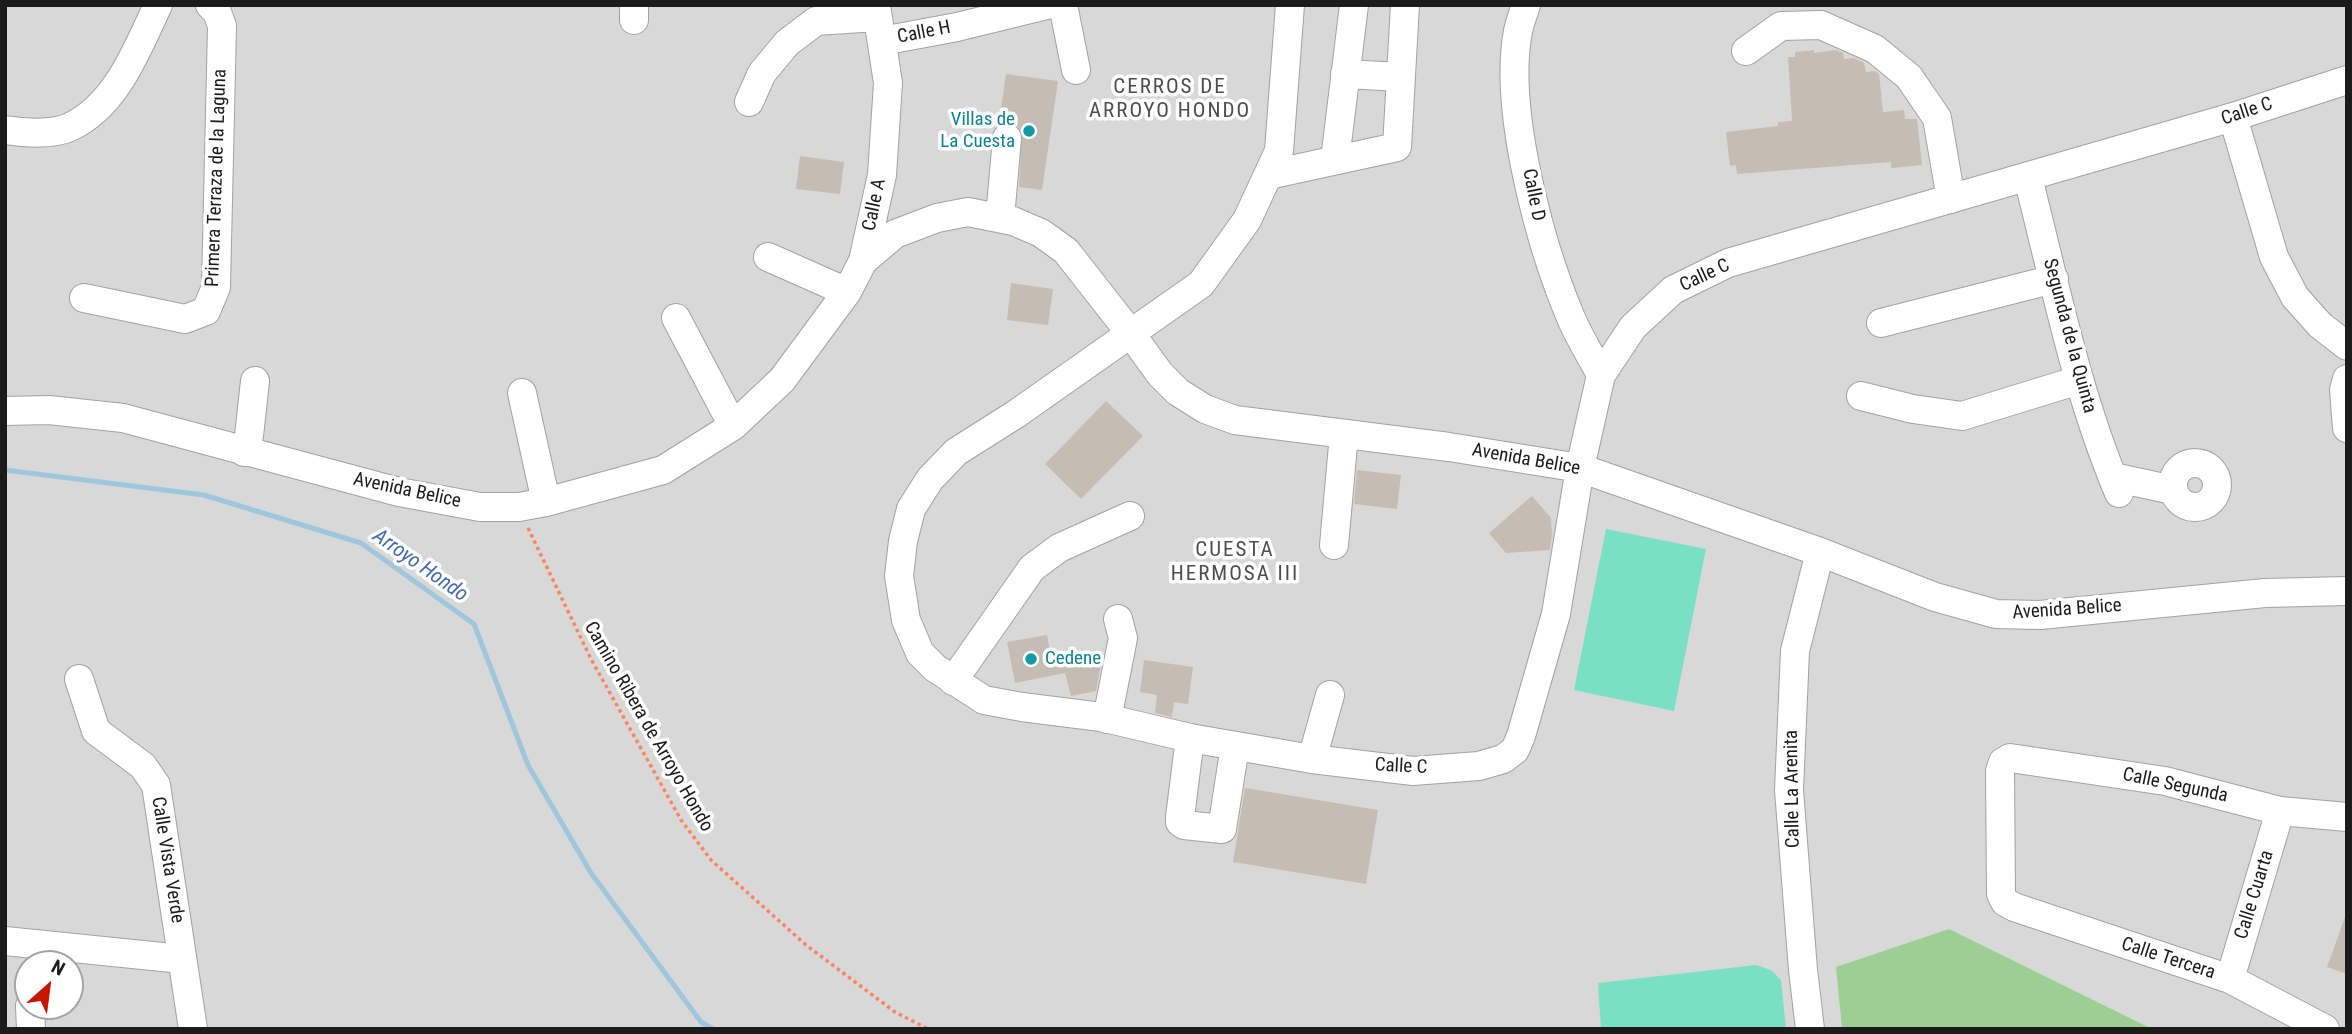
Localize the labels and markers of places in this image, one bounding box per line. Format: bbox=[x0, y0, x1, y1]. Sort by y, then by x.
place label: Villas de La Cuesta bbox=[940, 109, 1015, 153]
marker: Villas de La Cuesta bbox=[1021, 123, 1037, 139]
place label: Cedene bbox=[1045, 648, 1101, 670]
marker: Cedene bbox=[1023, 651, 1039, 667]

